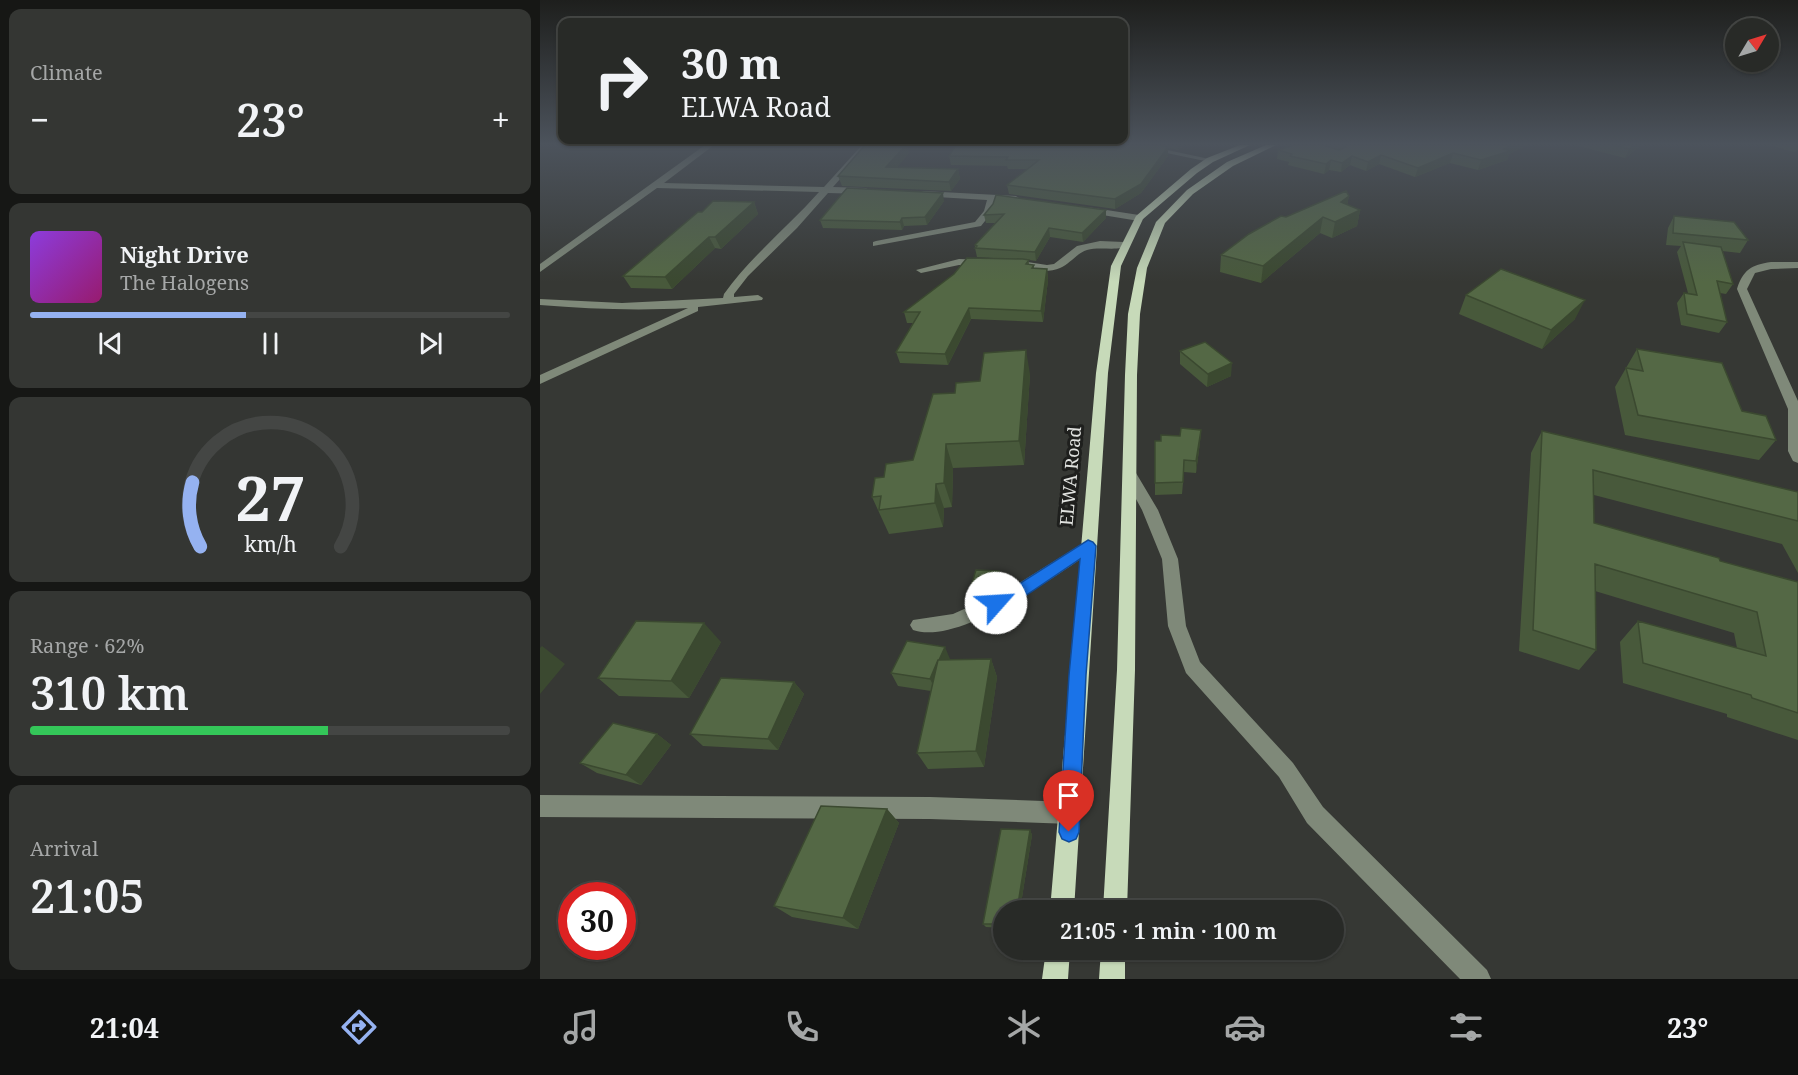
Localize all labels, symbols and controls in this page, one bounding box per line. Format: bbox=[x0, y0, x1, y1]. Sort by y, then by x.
north arrow bbox=[1725, 18, 1779, 72]
map controls bbox=[1725, 18, 1779, 72]
text: 30 m bbox=[681, 34, 781, 91]
icon: right bbox=[582, 42, 660, 120]
text: Climate bbox=[30, 59, 103, 86]
text: ELWA Road bbox=[681, 88, 831, 125]
text: 23° bbox=[236, 89, 305, 150]
text: − bbox=[30, 97, 49, 142]
text: + bbox=[492, 97, 510, 142]
text: Night Drive bbox=[120, 239, 249, 269]
text: The Halogens bbox=[120, 269, 249, 296]
icon: previous bbox=[94, 327, 127, 360]
icon: pause bbox=[254, 327, 287, 360]
icon: next bbox=[414, 327, 447, 360]
street label: ELWA Road bbox=[1054, 425, 1086, 527]
text: 27 bbox=[235, 454, 305, 539]
text: km/h bbox=[244, 529, 297, 558]
position arrow bbox=[964, 571, 1028, 635]
text: Range · 62% bbox=[30, 632, 144, 659]
text: 310 km bbox=[30, 662, 189, 723]
pin bbox=[1043, 770, 1094, 832]
icon: arrive bbox=[1052, 779, 1085, 812]
text: Arrival bbox=[30, 835, 98, 862]
text: 21:05 bbox=[30, 865, 145, 926]
speed limit sign: 30 bbox=[558, 882, 636, 960]
text: 21:05 · 1 min · 100 m bbox=[1060, 915, 1277, 945]
icon: directions bbox=[338, 1006, 380, 1048]
icon: music bbox=[560, 1006, 602, 1048]
icon: phone bbox=[781, 1006, 823, 1048]
icon: climate bbox=[1003, 1006, 1045, 1048]
icon: car bbox=[1224, 1006, 1266, 1048]
icon: filters bbox=[1445, 1006, 1487, 1048]
text: 21:04 bbox=[90, 1009, 159, 1046]
text: 23° bbox=[1667, 1009, 1708, 1046]

